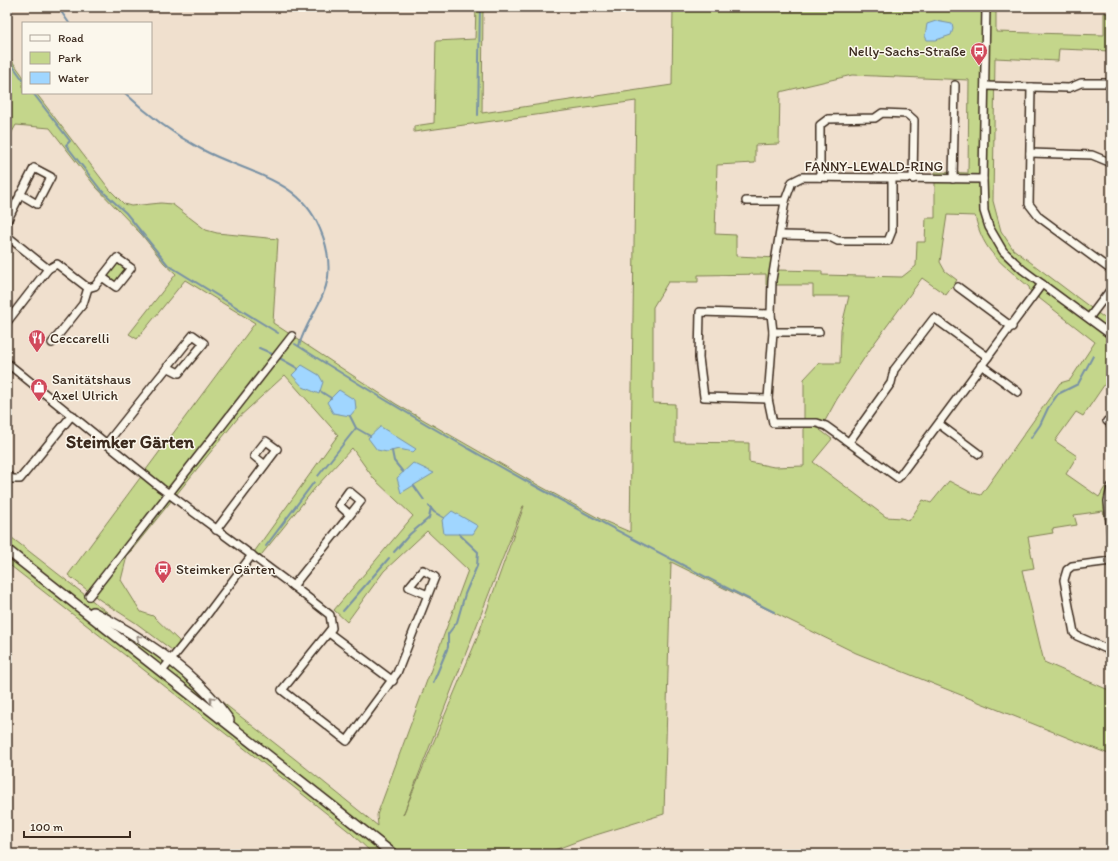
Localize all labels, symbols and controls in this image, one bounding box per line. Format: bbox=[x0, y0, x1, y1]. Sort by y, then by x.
legend bbox=[22, 22, 152, 94]
text: Road bbox=[58, 31, 84, 45]
bus stop icon: Nelly-Sachs-Straße bbox=[969, 41, 989, 66]
place label: Nelly-Sachs-Straße bbox=[848, 43, 966, 60]
text: Park bbox=[58, 51, 82, 65]
text: Water bbox=[58, 71, 89, 85]
street label: FANNY-LEWALD-RING bbox=[805, 158, 943, 175]
restaurant icon: Ceccarelli bbox=[27, 328, 47, 353]
place label: Ceccarelli bbox=[50, 330, 109, 347]
place label: Sanitätshaus Axel Ulrich bbox=[52, 371, 131, 404]
shop icon: Sanitätshaus Axel Ulrich bbox=[29, 377, 49, 402]
district label: Steimker Gärten bbox=[66, 431, 195, 453]
bus stop icon: Steimker Gärten bbox=[153, 559, 173, 584]
place label: Steimker Gärten bbox=[176, 561, 276, 578]
one-way arrow bbox=[136, 636, 143, 643]
one-way arrow bbox=[210, 696, 217, 703]
scale bar bbox=[24, 813, 130, 839]
text: 100 m bbox=[30, 820, 63, 834]

